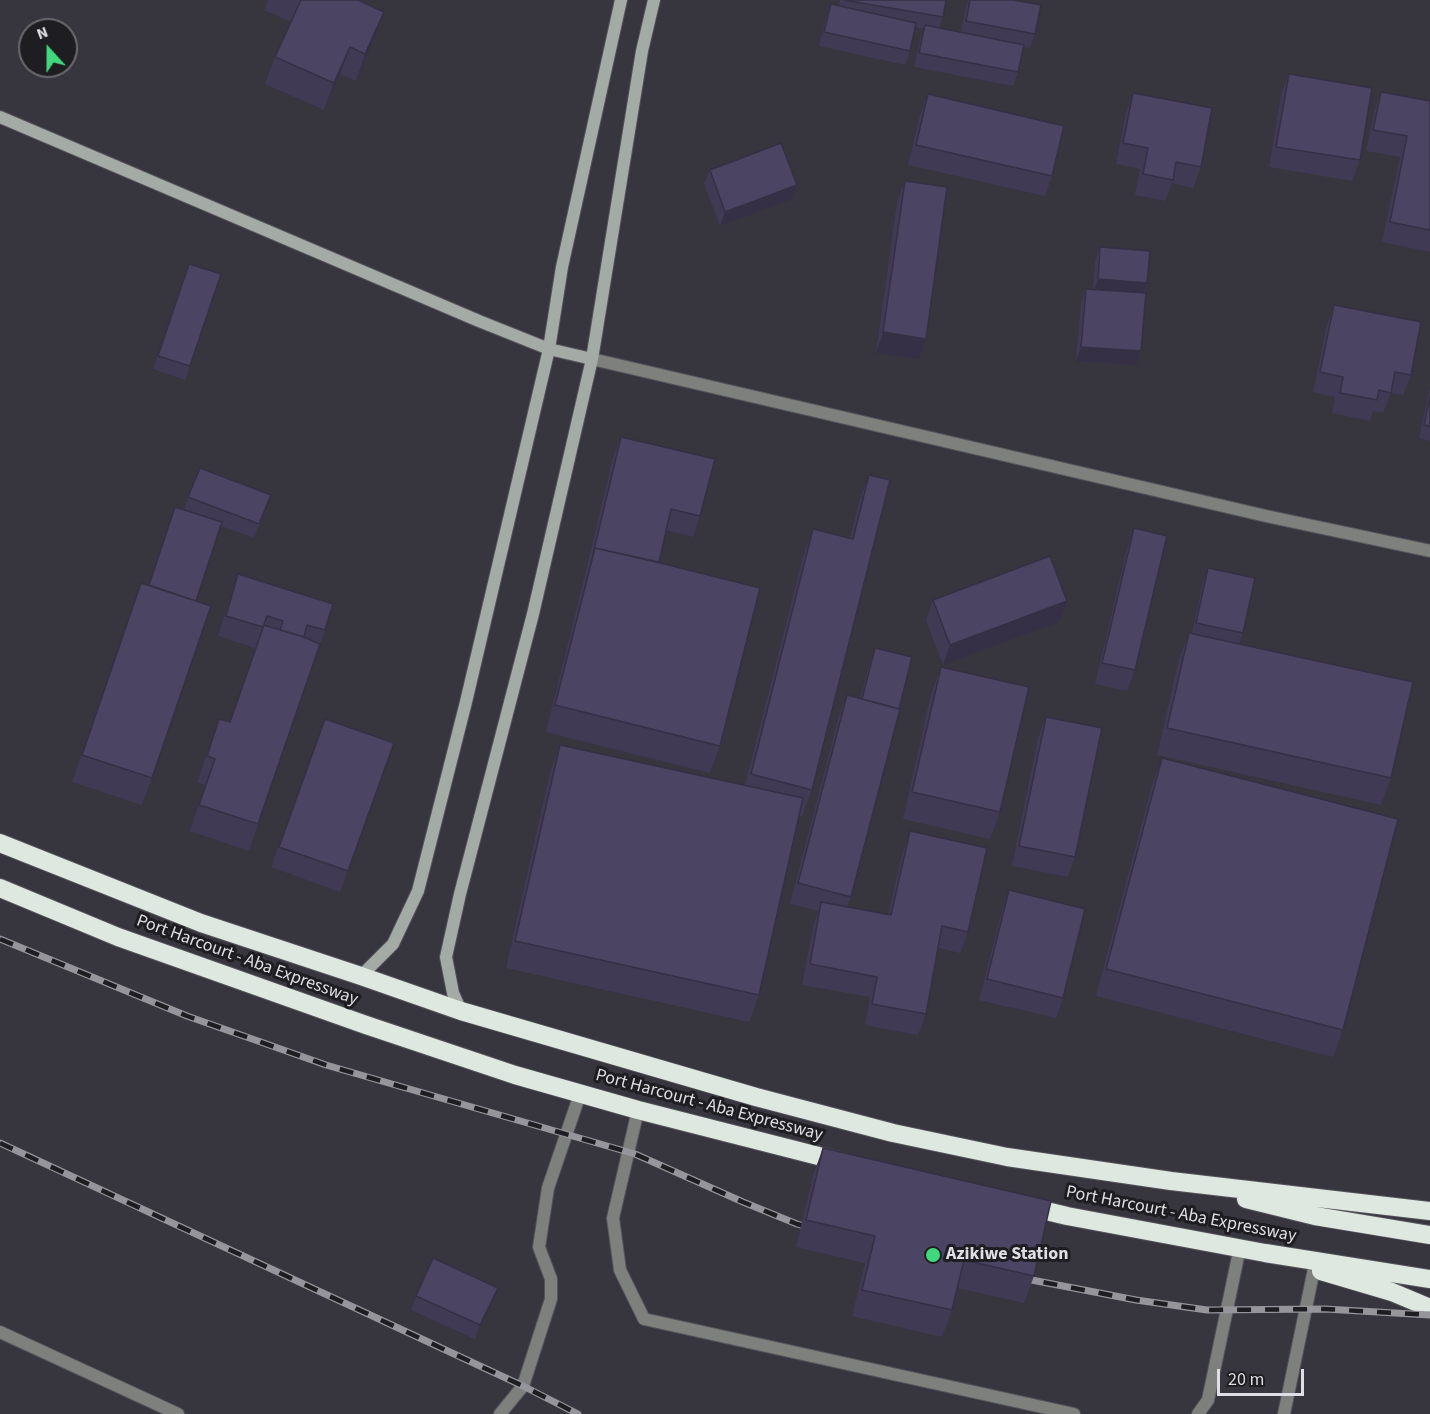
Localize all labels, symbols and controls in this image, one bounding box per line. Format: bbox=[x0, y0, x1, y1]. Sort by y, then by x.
north arrow bbox=[18, 18, 78, 78]
text: N bbox=[33, 21, 51, 45]
street label: Port Harcourt - Aba Expressway bbox=[133, 911, 361, 1011]
street label: Port Harcourt - Aba Expressway bbox=[593, 1065, 825, 1147]
street label: Port Harcourt - Aba Expressway bbox=[1064, 1182, 1298, 1248]
place label: Azikiwe Station bbox=[946, 1244, 1068, 1266]
marker: Azikiwe Station bbox=[924, 1246, 942, 1264]
scale bar bbox=[1220, 1357, 1307, 1395]
text: 20 m bbox=[1228, 1367, 1264, 1392]

